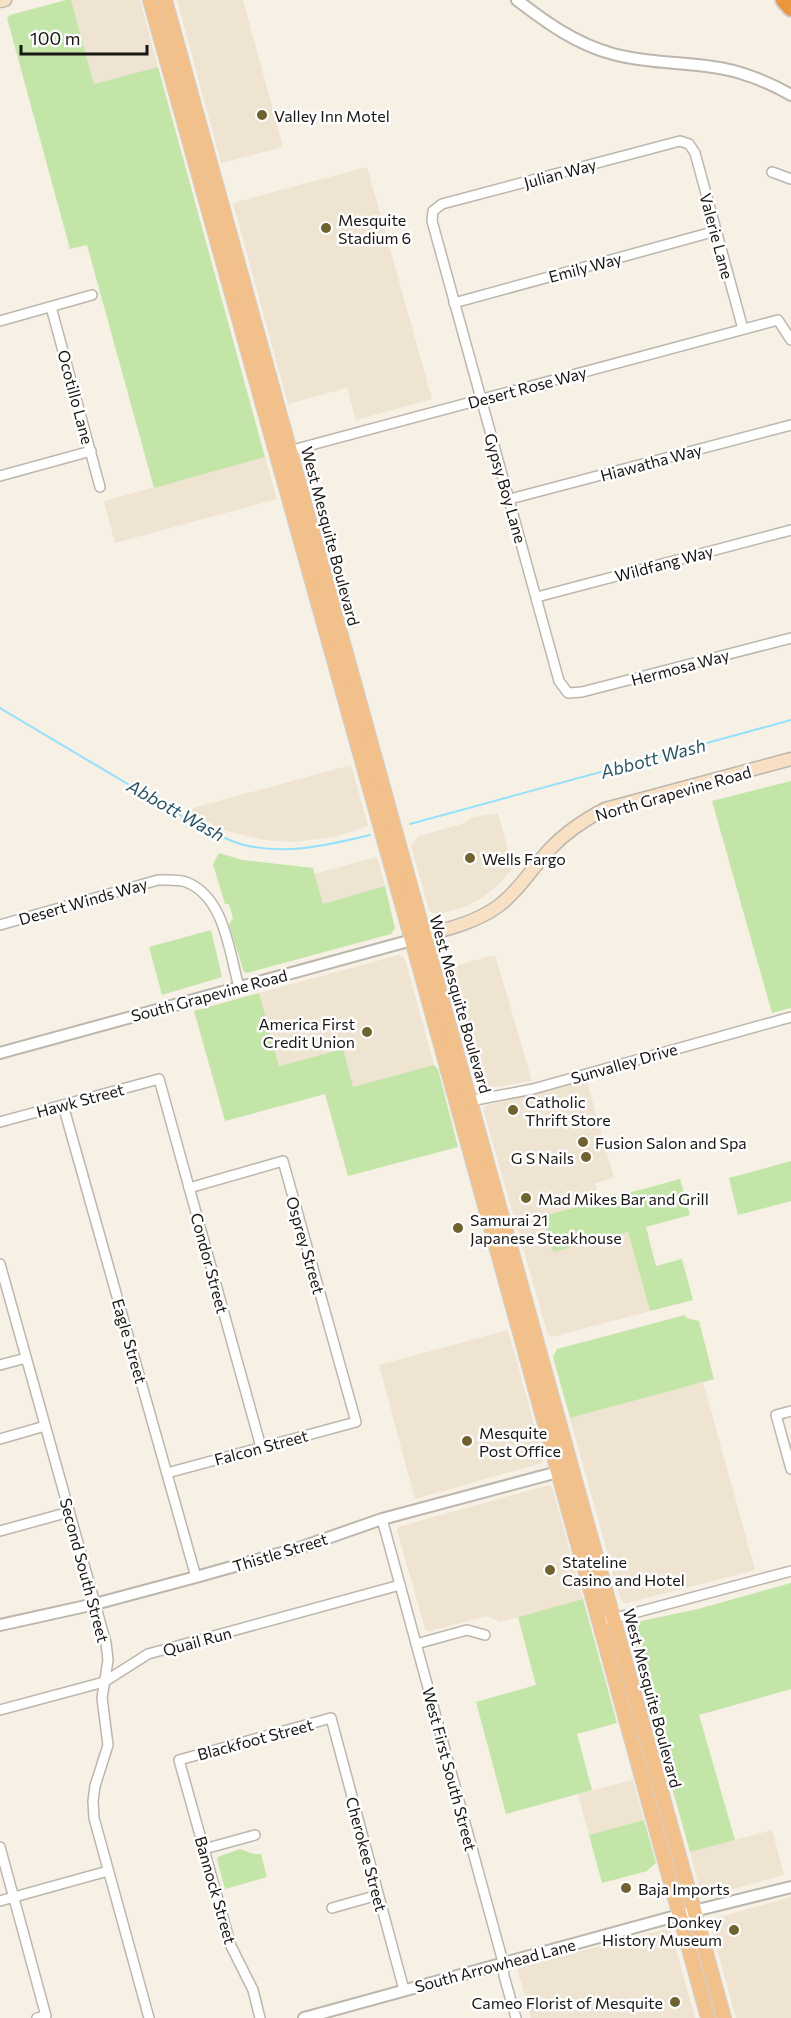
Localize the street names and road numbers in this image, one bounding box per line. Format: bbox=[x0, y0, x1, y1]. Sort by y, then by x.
street label: Julian Way bbox=[522, 154, 598, 192]
street label: Valerie Lane bbox=[696, 191, 738, 281]
street label: Emily Way bbox=[546, 248, 624, 286]
street label: Ocotillo Lane bbox=[54, 348, 98, 446]
street label: Desert Rose Way bbox=[465, 362, 589, 412]
street label: Gypsy Boy Lane bbox=[481, 431, 531, 545]
street label: Hiawatha Way bbox=[598, 439, 704, 485]
street label: West Mesquite Boulevard bbox=[298, 444, 364, 628]
street label: Wildfang Way bbox=[613, 541, 715, 585]
street label: Hermosa Way bbox=[629, 645, 731, 689]
street label: North Grapevine Road bbox=[593, 762, 753, 824]
street label: Desert Winds Way bbox=[16, 874, 150, 928]
street label: West Mesquite Boulevard bbox=[426, 913, 496, 1095]
street label: South Grapevine Road bbox=[129, 965, 289, 1025]
street label: Sunvalley Drive bbox=[568, 1039, 680, 1087]
street label: Hawk Street bbox=[34, 1079, 126, 1121]
street label: Osprey Street bbox=[283, 1194, 329, 1296]
street label: Condor Street bbox=[187, 1211, 233, 1316]
street label: Eagle Street bbox=[109, 1296, 151, 1386]
street label: Falcon Street bbox=[212, 1425, 310, 1469]
street label: Second South Street bbox=[57, 1496, 114, 1645]
street label: Thistle Street bbox=[230, 1528, 330, 1575]
street label: West Mesquite Boulevard bbox=[620, 1606, 686, 1790]
street label: Quail Run bbox=[161, 1623, 233, 1659]
street label: West First South Street bbox=[419, 1685, 481, 1853]
street label: Blackfoot Street bbox=[195, 1714, 315, 1764]
street label: Cherokee Street bbox=[343, 1795, 392, 1914]
street label: Bannock Street bbox=[192, 1834, 241, 1947]
street label: South Arrowhead Lane bbox=[413, 1934, 577, 1996]

